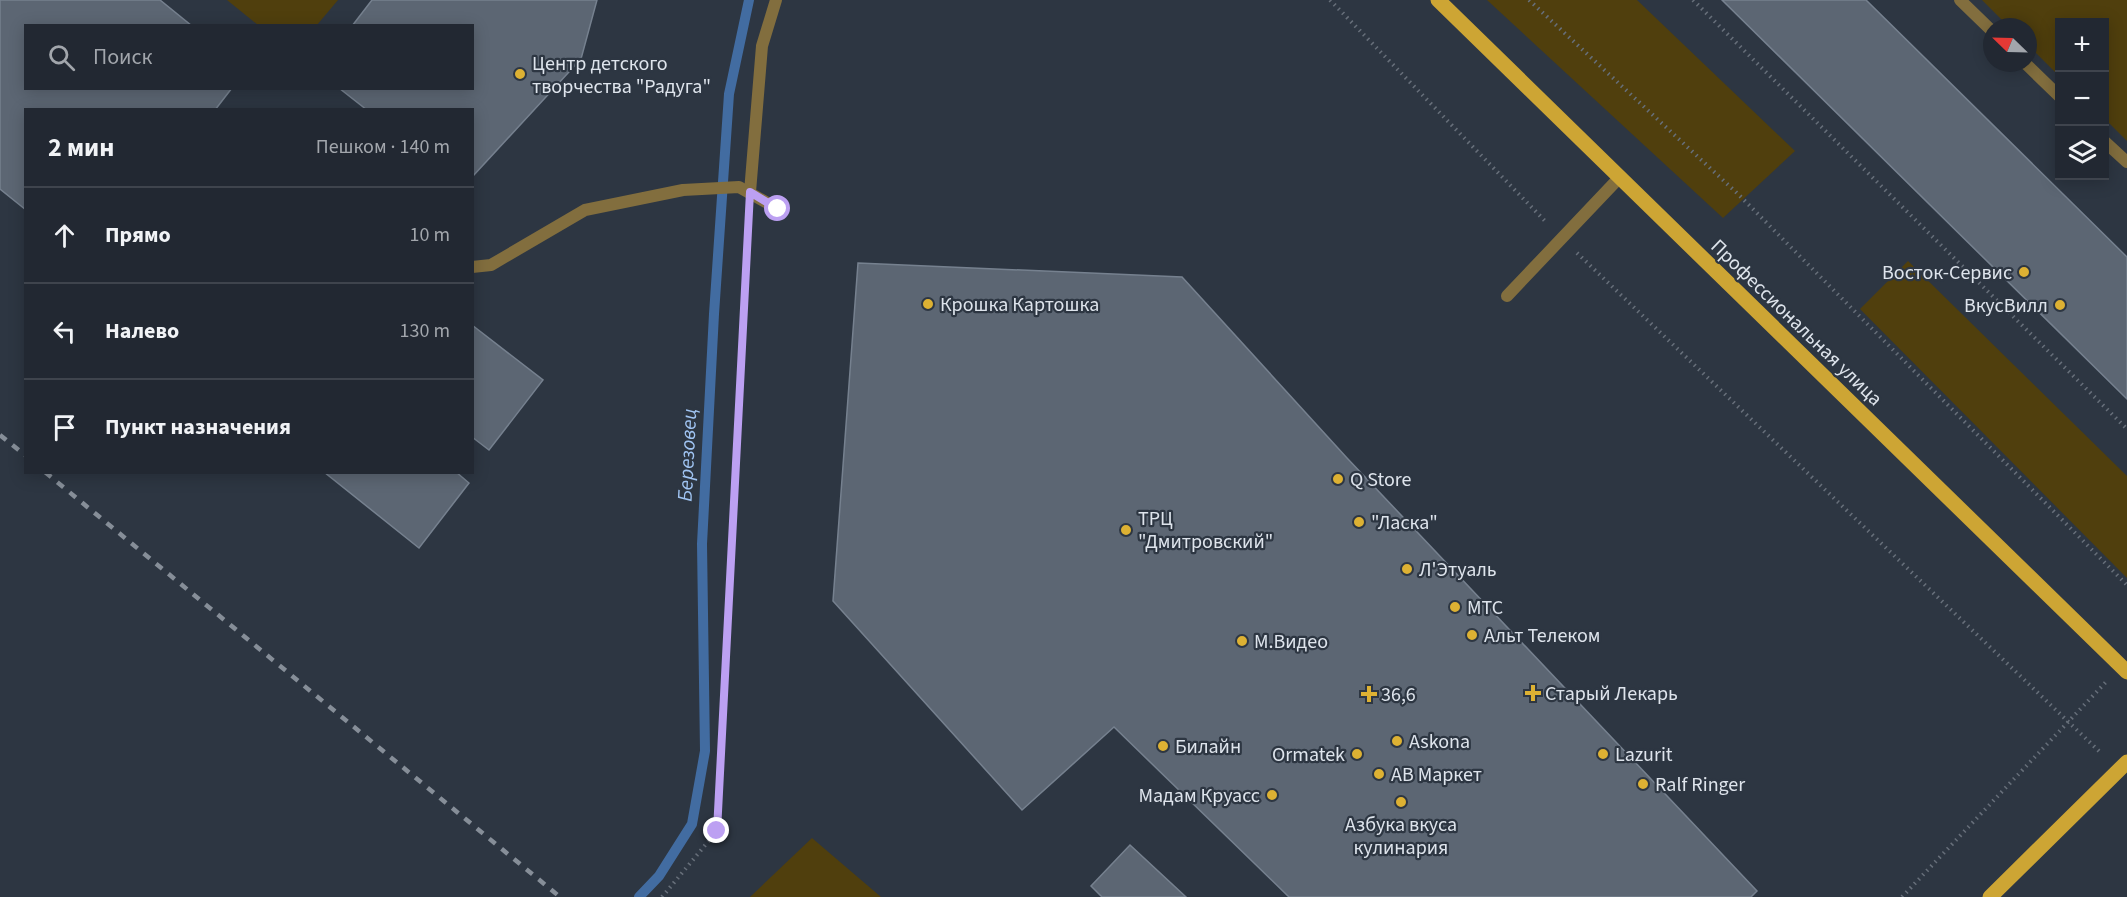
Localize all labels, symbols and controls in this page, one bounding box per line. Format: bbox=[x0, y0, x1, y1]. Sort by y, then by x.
north arrow bbox=[1983, 18, 2037, 72]
map controls bbox=[2055, 18, 2109, 180]
button: + bbox=[2055, 18, 2109, 72]
search box bbox=[24, 24, 474, 90]
icon: search bbox=[45, 41, 78, 74]
text: Поиск bbox=[93, 41, 152, 73]
place label: Центр детского творчества "Радуга" bbox=[532, 50, 711, 101]
marker: Центр детского творчества "Радуга" bbox=[513, 67, 527, 81]
button: − bbox=[2055, 72, 2109, 126]
button: layers bbox=[2055, 126, 2109, 180]
text: 2 мин bbox=[48, 129, 114, 166]
text: Пешком · 140 m bbox=[316, 133, 450, 161]
route start bbox=[764, 195, 790, 221]
icon: ahead bbox=[48, 219, 81, 252]
text: Прямо bbox=[105, 219, 171, 251]
text: 10 m bbox=[410, 221, 450, 249]
street label: Профессиональная улица bbox=[1704, 233, 1888, 412]
place label: Восток-Сервис bbox=[1882, 259, 2012, 287]
marker: Восток-Сервис bbox=[2017, 265, 2031, 279]
place label: Крошка Картошка bbox=[940, 291, 1099, 319]
place label: ВкусВилл bbox=[1964, 292, 2048, 320]
marker: Крошка Картошка bbox=[921, 297, 935, 311]
marker: ВкусВилл bbox=[2053, 298, 2067, 312]
icon: left bbox=[48, 315, 81, 348]
text: Налево bbox=[105, 315, 179, 347]
text: 130 m bbox=[400, 317, 450, 345]
water label: Березовец bbox=[670, 408, 704, 502]
icon: arrive bbox=[48, 411, 81, 444]
text: Пункт назначения bbox=[105, 411, 291, 443]
place label: Q Store bbox=[1350, 466, 1412, 494]
marker: Q Store bbox=[1331, 472, 1345, 486]
place label: ТРЦ "Дмитровский" bbox=[1138, 505, 1273, 556]
place label: "Ласка" bbox=[1371, 509, 1438, 537]
marker: "Ласка" bbox=[1352, 515, 1366, 529]
marker: ТРЦ "Дмитровский" bbox=[1119, 523, 1133, 537]
place label: Л'Этуаль bbox=[1419, 556, 1497, 584]
marker: Л'Этуаль bbox=[1400, 562, 1414, 576]
place label: МТС bbox=[1467, 594, 1503, 622]
marker: МТС bbox=[1448, 600, 1462, 614]
place label: Альт Телеком bbox=[1484, 622, 1600, 650]
place label: М.Видео bbox=[1254, 628, 1328, 656]
marker: Альт Телеком bbox=[1465, 628, 1479, 642]
marker: М.Видео bbox=[1235, 634, 1249, 648]
place label: Старый Лекарь bbox=[1545, 680, 1678, 708]
place label: 36,6 bbox=[1381, 681, 1416, 709]
marker: Старый Лекарь bbox=[1526, 686, 1540, 700]
marker: 36,6 bbox=[1362, 687, 1376, 701]
place label: Askona bbox=[1409, 728, 1470, 756]
place label: Билайн bbox=[1175, 733, 1241, 761]
marker: Askona bbox=[1390, 734, 1404, 748]
marker: Билайн bbox=[1156, 739, 1170, 753]
place label: Ormatek bbox=[1272, 741, 1345, 769]
place label: Lazurit bbox=[1615, 741, 1673, 769]
marker: Ormatek bbox=[1350, 747, 1364, 761]
marker: Lazurit bbox=[1596, 747, 1610, 761]
place label: АВ Маркет bbox=[1391, 761, 1482, 789]
marker: АВ Маркет bbox=[1372, 767, 1386, 781]
place label: Ralf Ringer bbox=[1655, 771, 1745, 799]
marker: Ralf Ringer bbox=[1636, 777, 1650, 791]
place label: Мадам Круасс bbox=[1138, 782, 1260, 810]
marker: Мадам Круасс bbox=[1265, 788, 1279, 802]
marker: Азбука вкуса кулинария bbox=[1394, 795, 1408, 809]
place label: Азбука вкуса кулинария bbox=[1345, 811, 1457, 862]
route end bbox=[703, 817, 729, 843]

